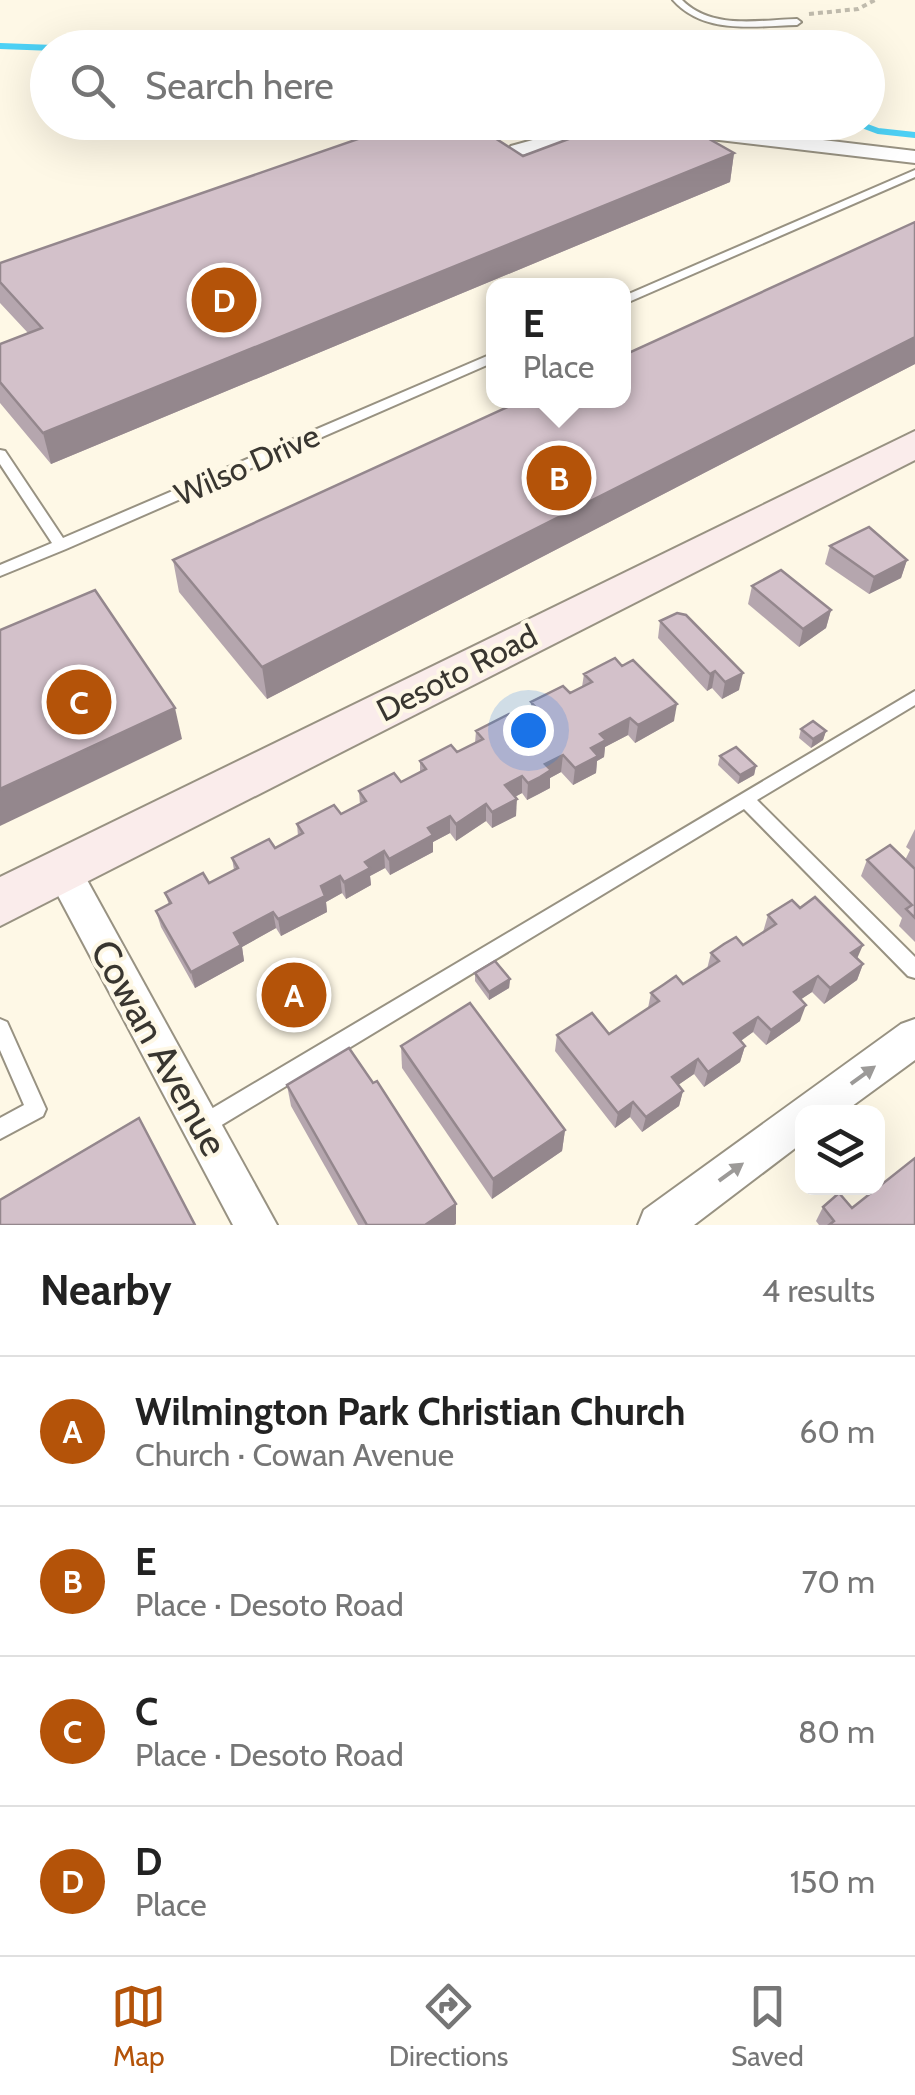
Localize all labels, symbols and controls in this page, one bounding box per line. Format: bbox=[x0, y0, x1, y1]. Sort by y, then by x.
search box bbox=[30, 30, 885, 140]
icon: search bbox=[65, 58, 120, 113]
text: Search here bbox=[145, 62, 334, 109]
pin: D bbox=[192, 262, 256, 338]
popup bbox=[486, 278, 631, 408]
text: E bbox=[523, 300, 544, 347]
text: Place bbox=[523, 347, 594, 386]
street label: Wilso Drive bbox=[168, 415, 325, 514]
pin: B bbox=[526, 440, 592, 516]
street label: Desoto Road bbox=[370, 615, 544, 730]
pin: C bbox=[46, 664, 112, 740]
your location bbox=[503, 705, 554, 756]
street label: Cowan Avenue bbox=[81, 932, 238, 1164]
pin: A bbox=[262, 958, 326, 1032]
one-way arrow bbox=[850, 1065, 876, 1085]
map controls bbox=[795, 1105, 885, 1195]
button: layers bbox=[795, 1105, 885, 1195]
one-way arrow bbox=[718, 1163, 744, 1183]
text: Nearby bbox=[40, 1264, 172, 1316]
text: 4 results bbox=[762, 1271, 875, 1310]
text: Wilmington Park Christian Church bbox=[135, 1388, 685, 1435]
text: A bbox=[62, 1412, 83, 1451]
text: 60 m bbox=[799, 1412, 875, 1451]
text: Church · Cowan Avenue bbox=[135, 1435, 454, 1474]
text: E bbox=[135, 1538, 157, 1585]
text: B bbox=[62, 1562, 83, 1601]
text: 70 m bbox=[802, 1562, 875, 1601]
text: Place · Desoto Road bbox=[135, 1585, 404, 1624]
text: C bbox=[135, 1688, 158, 1735]
text: C bbox=[63, 1712, 82, 1751]
text: 80 m bbox=[798, 1712, 875, 1751]
text: Place · Desoto Road bbox=[135, 1735, 404, 1774]
text: D bbox=[135, 1838, 162, 1885]
text: D bbox=[61, 1862, 84, 1901]
text: 150 m bbox=[790, 1862, 875, 1901]
text: Place bbox=[135, 1885, 207, 1924]
tab: Map bbox=[111, 1979, 166, 2073]
tab: Directions bbox=[389, 1979, 508, 2073]
tab: Saved bbox=[731, 1979, 804, 2073]

